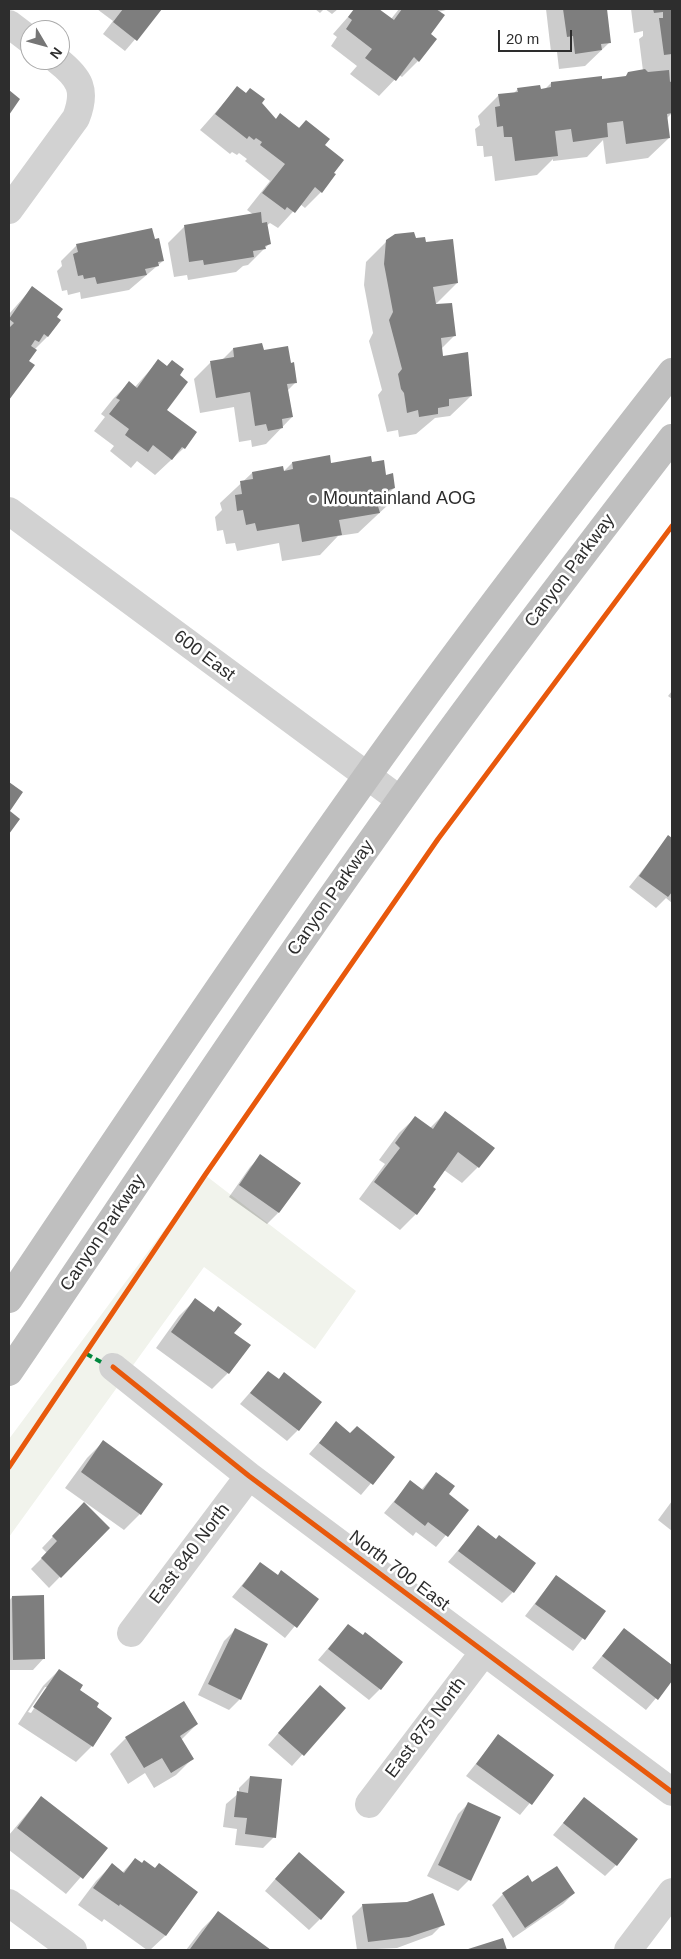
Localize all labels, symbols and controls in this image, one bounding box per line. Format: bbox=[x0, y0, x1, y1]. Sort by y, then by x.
north arrow bbox=[20, 20, 70, 70]
scale bar bbox=[501, 20, 575, 52]
text: 20 m bbox=[506, 30, 539, 47]
text: N bbox=[47, 45, 66, 62]
place label: Mountainland AOG bbox=[323, 488, 476, 510]
marker: Mountainland AOG bbox=[307, 493, 319, 505]
street label: Canyon Parkway bbox=[520, 510, 620, 632]
street label: 600 East bbox=[169, 626, 239, 686]
street label: Canyon Parkway bbox=[283, 836, 379, 960]
street label: Canyon Parkway bbox=[56, 1171, 150, 1295]
street label: East 840 North bbox=[145, 1500, 235, 1608]
street label: North 700 East bbox=[345, 1526, 453, 1616]
street label: East 875 North bbox=[381, 1674, 471, 1782]

